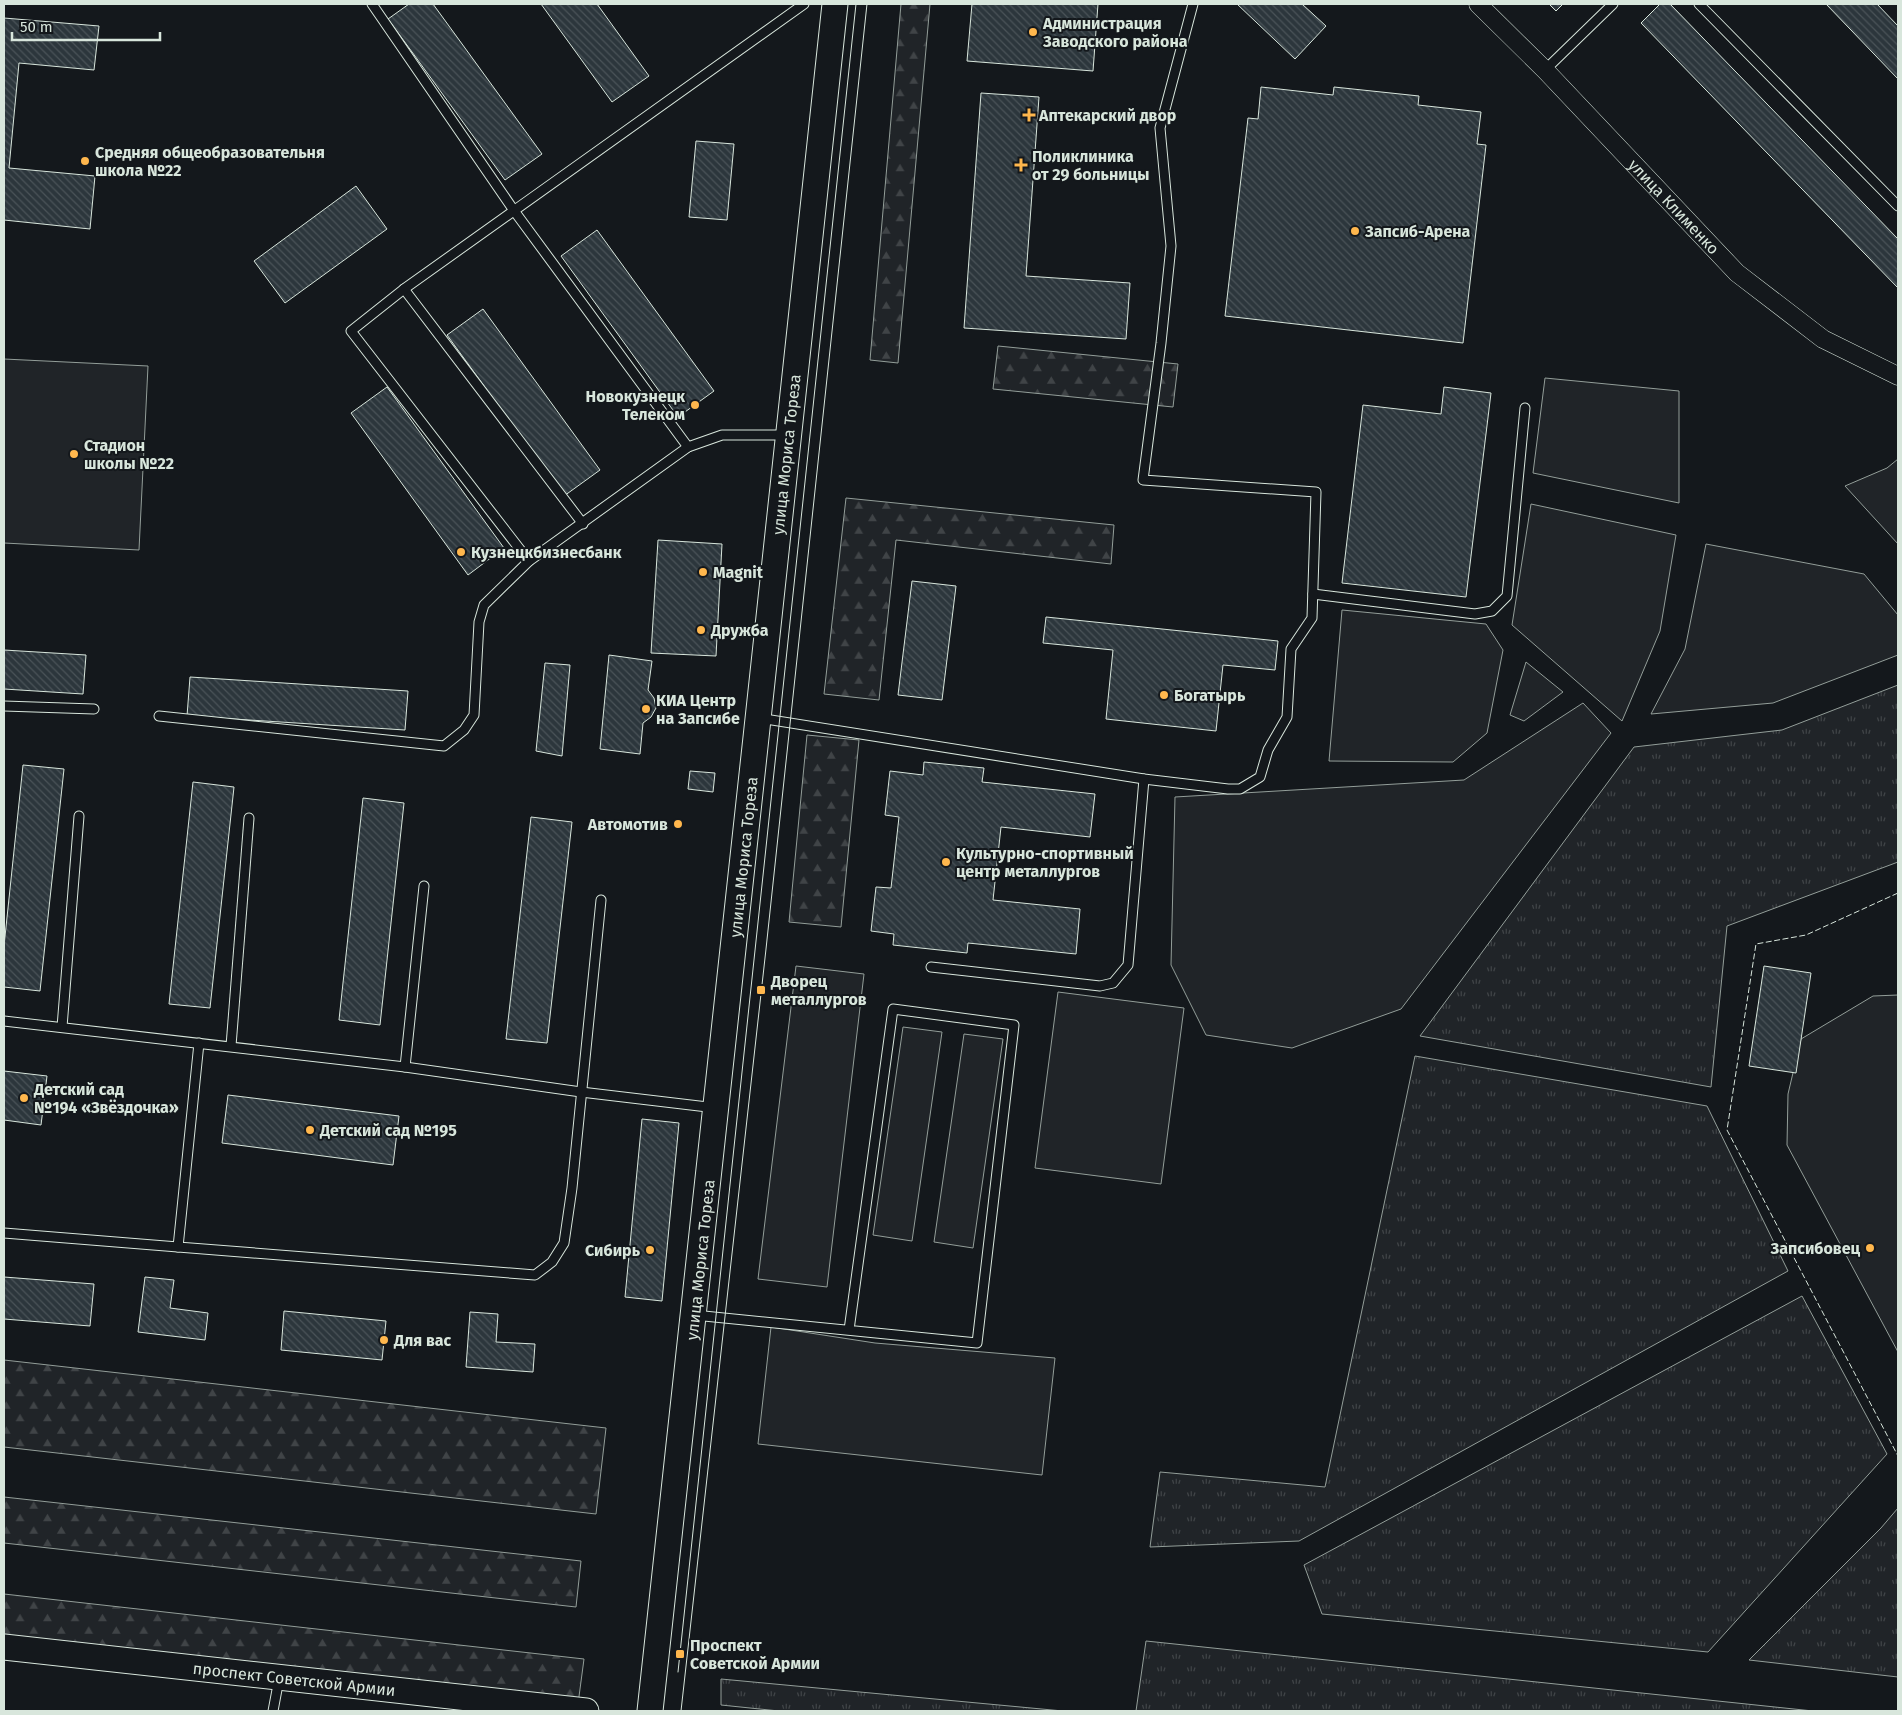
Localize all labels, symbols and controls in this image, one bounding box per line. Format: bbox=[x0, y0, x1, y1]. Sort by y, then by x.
scale bar bbox=[12, 10, 160, 42]
place label: Администрация Заводского района bbox=[1042, 14, 1188, 51]
text: 50 m bbox=[20, 18, 53, 36]
marker: Администрация Заводского района bbox=[1027, 26, 1039, 38]
place label: Аптекарский двор bbox=[1038, 106, 1176, 125]
marker: Аптекарский двор bbox=[1023, 109, 1035, 121]
place label: Средняя общеобразовательня школа №22 bbox=[95, 143, 325, 180]
place label: Поликлиника от 29 больницы bbox=[1032, 147, 1150, 184]
marker: Средняя общеобразовательня школа №22 bbox=[79, 155, 91, 167]
street label: улица Клименко bbox=[1625, 155, 1724, 258]
marker: Поликлиника от 29 больницы bbox=[1014, 158, 1028, 172]
place label: Запсиб-Арена bbox=[1364, 222, 1471, 241]
marker: Запсиб-Арена bbox=[1349, 225, 1361, 237]
street label: улица Мориса Тореза bbox=[768, 373, 804, 536]
place label: Новокузнецк Телеком bbox=[586, 387, 685, 424]
marker: Новокузнецк Телеком bbox=[689, 399, 701, 411]
place label: Стадион школы №22 bbox=[84, 436, 174, 473]
marker: Стадион школы №22 bbox=[68, 448, 80, 460]
place label: Кузнецкбизнесбанк bbox=[471, 543, 622, 562]
marker: Кузнецкбизнесбанк bbox=[455, 546, 467, 558]
place label: Magnit bbox=[713, 563, 764, 582]
marker: Magnit bbox=[697, 566, 709, 578]
place label: Дружба bbox=[710, 621, 769, 640]
marker: Дружба bbox=[695, 624, 707, 636]
place label: Богатырь bbox=[1174, 686, 1246, 705]
marker: Богатырь bbox=[1158, 689, 1170, 701]
place label: КИА Центр на Запсибе bbox=[656, 691, 740, 728]
marker: КИА Центр на Запсибе bbox=[640, 703, 652, 715]
street label: улица Мориса Тореза bbox=[725, 776, 761, 938]
place label: Автомотив bbox=[587, 815, 668, 834]
marker: Автомотив bbox=[672, 818, 684, 830]
place label: Культурно-спортивный центр металлургов bbox=[956, 844, 1134, 881]
marker: Культурно-спортивный центр металлургов bbox=[940, 856, 952, 868]
place label: Дворец металлургов bbox=[770, 972, 867, 1009]
marker: Дворец металлургов bbox=[755, 984, 767, 996]
place label: Детский сад №194 «Звёздочка» bbox=[33, 1080, 179, 1117]
marker: Детский сад №194 «Звёздочка» bbox=[18, 1092, 30, 1104]
place label: Детский сад №195 bbox=[319, 1121, 457, 1140]
marker: Детский сад №195 bbox=[304, 1124, 316, 1136]
street label: улица Мориса Тореза bbox=[682, 1178, 718, 1341]
place label: Запсибовец bbox=[1769, 1239, 1860, 1258]
place label: Сибирь bbox=[585, 1241, 641, 1260]
marker: Запсибовец bbox=[1864, 1242, 1876, 1254]
marker: Сибирь bbox=[644, 1244, 656, 1256]
place label: Для вас bbox=[393, 1331, 451, 1350]
marker: Для вас bbox=[378, 1334, 390, 1346]
place label: Проспект Советской Армии bbox=[690, 1636, 820, 1673]
marker: Проспект Советской Армии bbox=[674, 1648, 686, 1660]
street label: проспект Советской Армии bbox=[192, 1658, 397, 1699]

